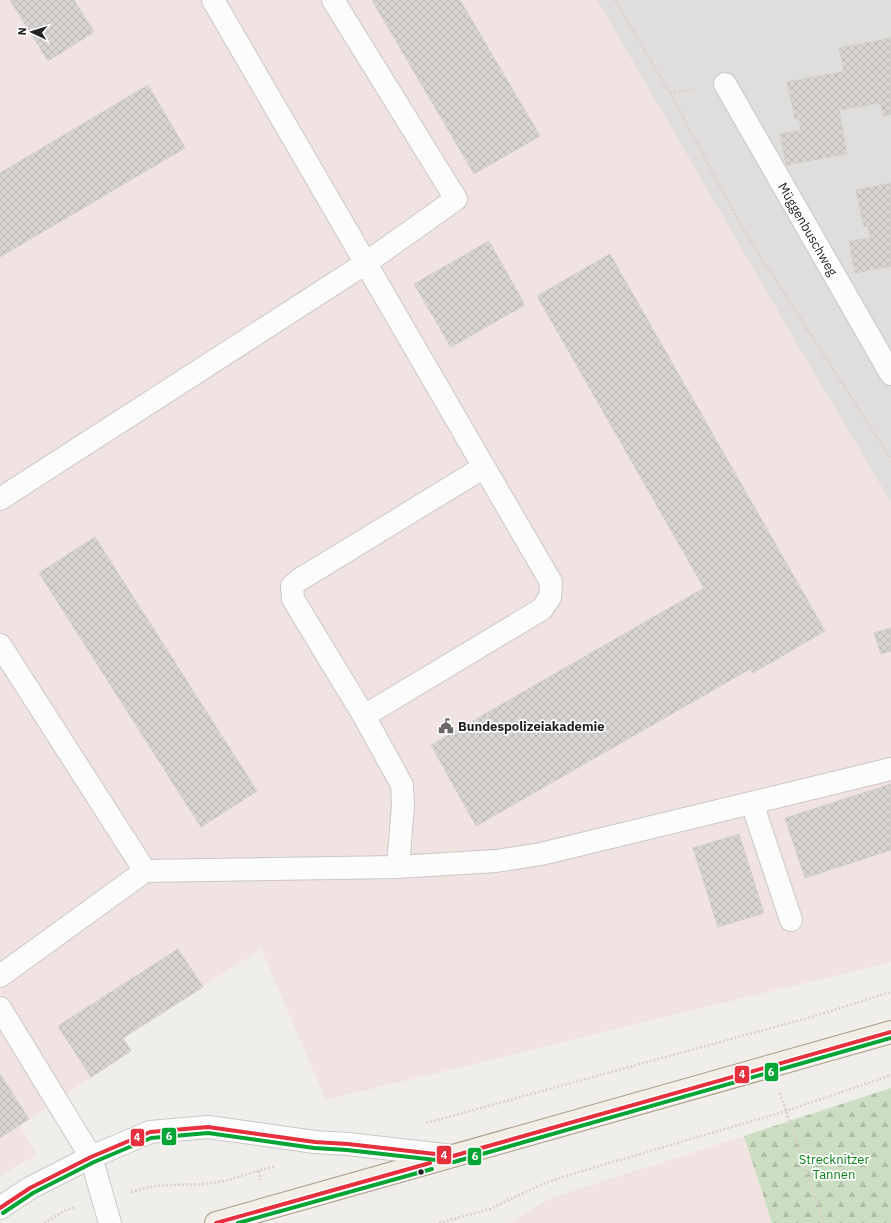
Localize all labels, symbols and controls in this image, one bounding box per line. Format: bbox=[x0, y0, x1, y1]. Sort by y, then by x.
north arrow bbox=[12, 12, 52, 52]
text: N bbox=[15, 27, 29, 36]
street label: Müggenbuschweg bbox=[774, 179, 841, 279]
public building icon: Bundespolizeiakademie bbox=[437, 717, 455, 735]
place label: Bundespolizeiakademie bbox=[458, 718, 605, 735]
line badge: 6 bbox=[764, 1062, 779, 1082]
line badge: 4 bbox=[734, 1065, 750, 1084]
text: 6 bbox=[768, 1065, 775, 1079]
text: 4 bbox=[739, 1067, 746, 1081]
line badge: 6 bbox=[161, 1127, 177, 1146]
line badge: 4 bbox=[130, 1128, 145, 1147]
text: 6 bbox=[166, 1129, 173, 1143]
text: 4 bbox=[134, 1130, 141, 1144]
line badge: 4 bbox=[436, 1145, 452, 1165]
line badge: 6 bbox=[467, 1147, 482, 1166]
text: 4 bbox=[441, 1148, 448, 1162]
text: 6 bbox=[472, 1149, 479, 1163]
park label: Strecknitzer Tannen bbox=[799, 1151, 869, 1183]
unlabelled marker bbox=[416, 1167, 426, 1177]

